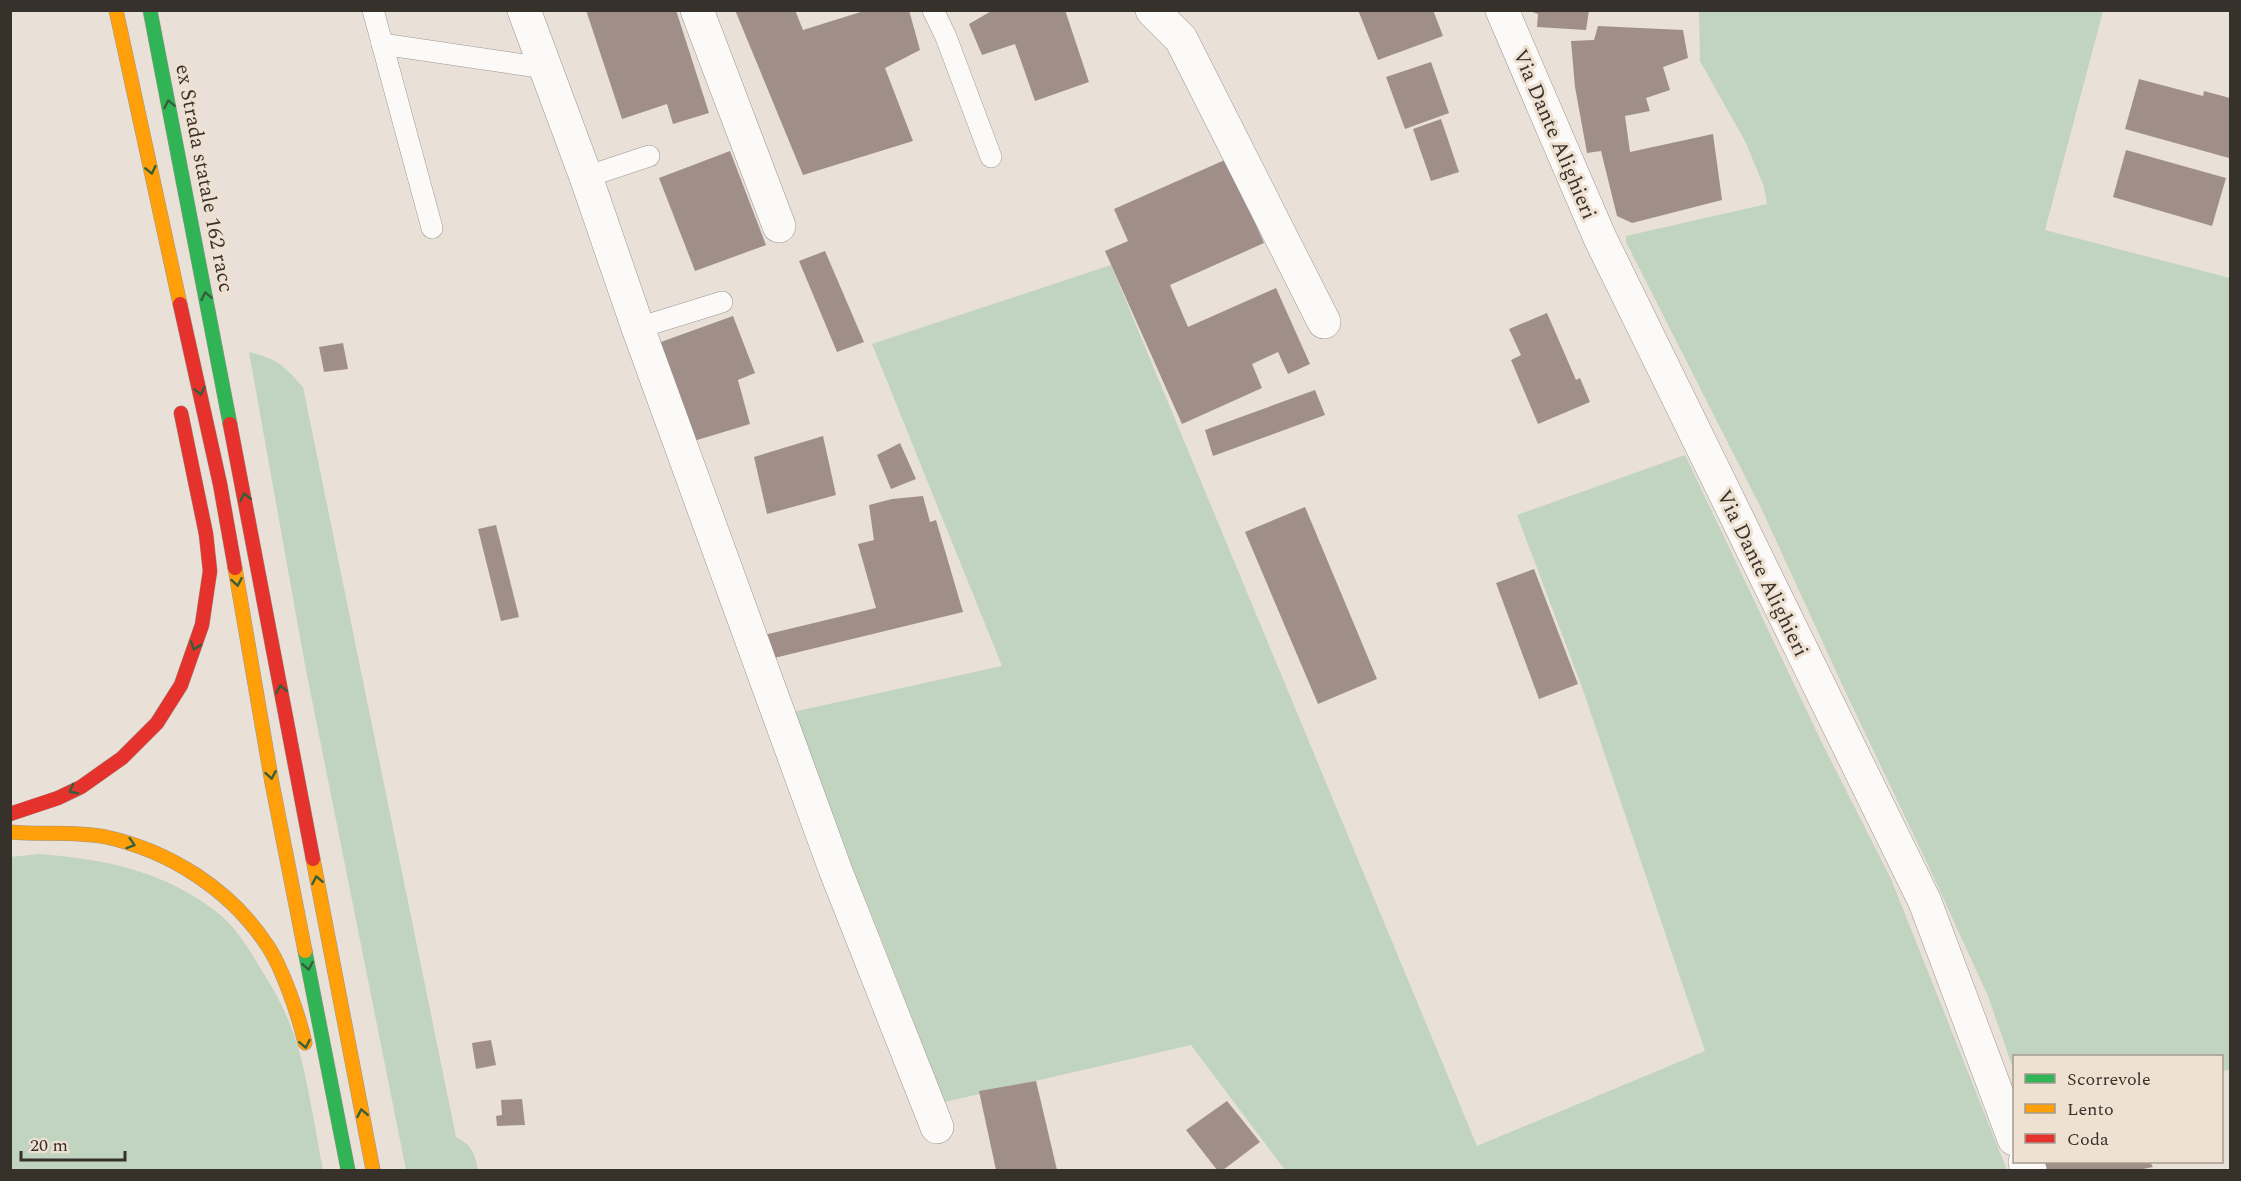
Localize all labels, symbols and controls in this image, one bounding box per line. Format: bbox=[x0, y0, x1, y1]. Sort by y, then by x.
street label: Via Dante Alighieri bbox=[1504, 44, 1604, 225]
street label: ex Strada statale 162 racc bbox=[166, 61, 242, 295]
one-way arrow bbox=[163, 100, 176, 110]
one-way arrow bbox=[144, 165, 157, 175]
one-way arrow bbox=[200, 291, 213, 301]
one-way arrow bbox=[192, 386, 205, 396]
street label: Via Dante Alighieri bbox=[1708, 484, 1816, 662]
one-way arrow bbox=[239, 492, 252, 502]
one-way arrow bbox=[230, 577, 243, 587]
one-way arrow bbox=[190, 640, 203, 651]
one-way arrow bbox=[275, 684, 288, 694]
one-way arrow bbox=[264, 769, 277, 779]
one-way arrow bbox=[69, 783, 79, 794]
one-way arrow bbox=[125, 837, 136, 849]
one-way arrow bbox=[312, 876, 324, 885]
one-way arrow bbox=[301, 961, 314, 971]
one-way arrow bbox=[298, 1038, 311, 1048]
legend bbox=[2013, 1055, 2223, 1163]
text: Scorrevole bbox=[2067, 1066, 2151, 1093]
text: Lento bbox=[2067, 1096, 2114, 1123]
one-way arrow bbox=[356, 1108, 369, 1118]
scale bar bbox=[21, 1124, 124, 1162]
text: Coda bbox=[2067, 1126, 2109, 1153]
text: 20 m bbox=[30, 1132, 68, 1159]

